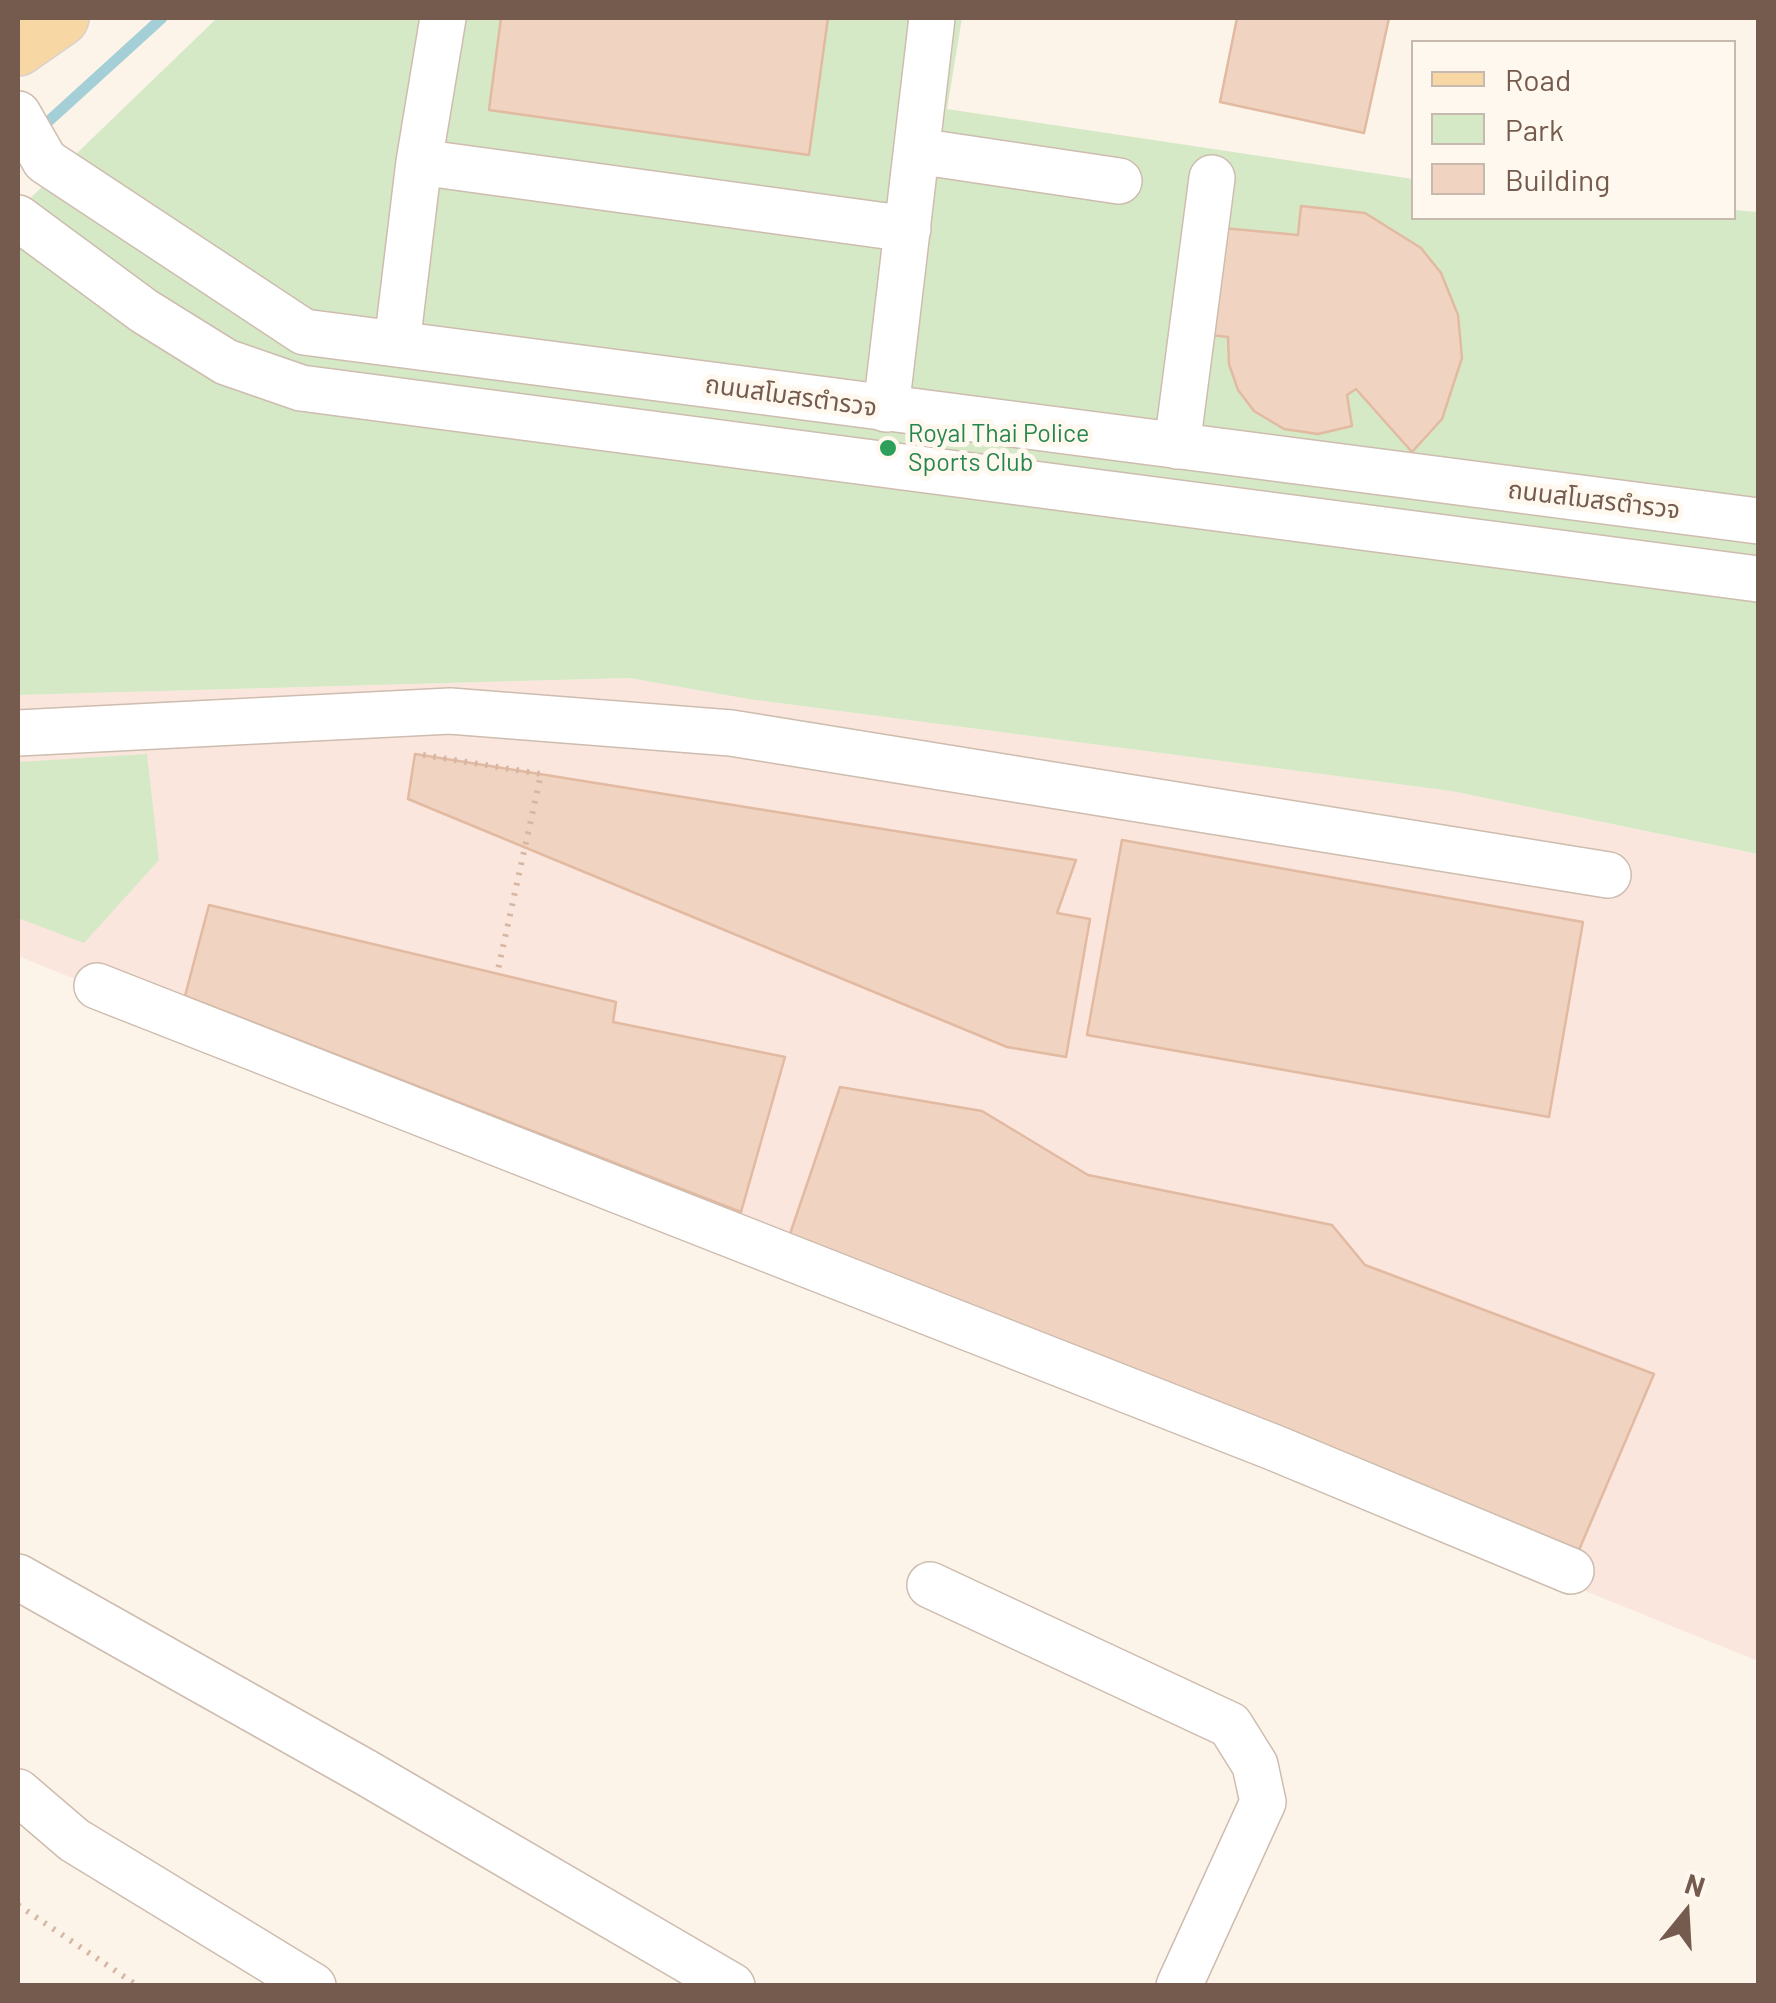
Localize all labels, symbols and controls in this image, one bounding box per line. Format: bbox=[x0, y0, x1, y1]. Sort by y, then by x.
legend bbox=[1411, 40, 1736, 220]
text: Road bbox=[1505, 61, 1571, 97]
text: Park bbox=[1505, 111, 1564, 147]
text: Building bbox=[1505, 161, 1610, 197]
street label: ถนนสโมสรตำรวจ bbox=[703, 369, 879, 423]
place label: Royal Thai Police Sports Club bbox=[908, 419, 1089, 478]
marker: Royal Thai Police Sports Club bbox=[877, 437, 899, 459]
street label: ถนนสโมสรตำรวจ bbox=[1506, 475, 1682, 525]
north arrow bbox=[1636, 1863, 1736, 1963]
text: N bbox=[1681, 1865, 1709, 1904]

